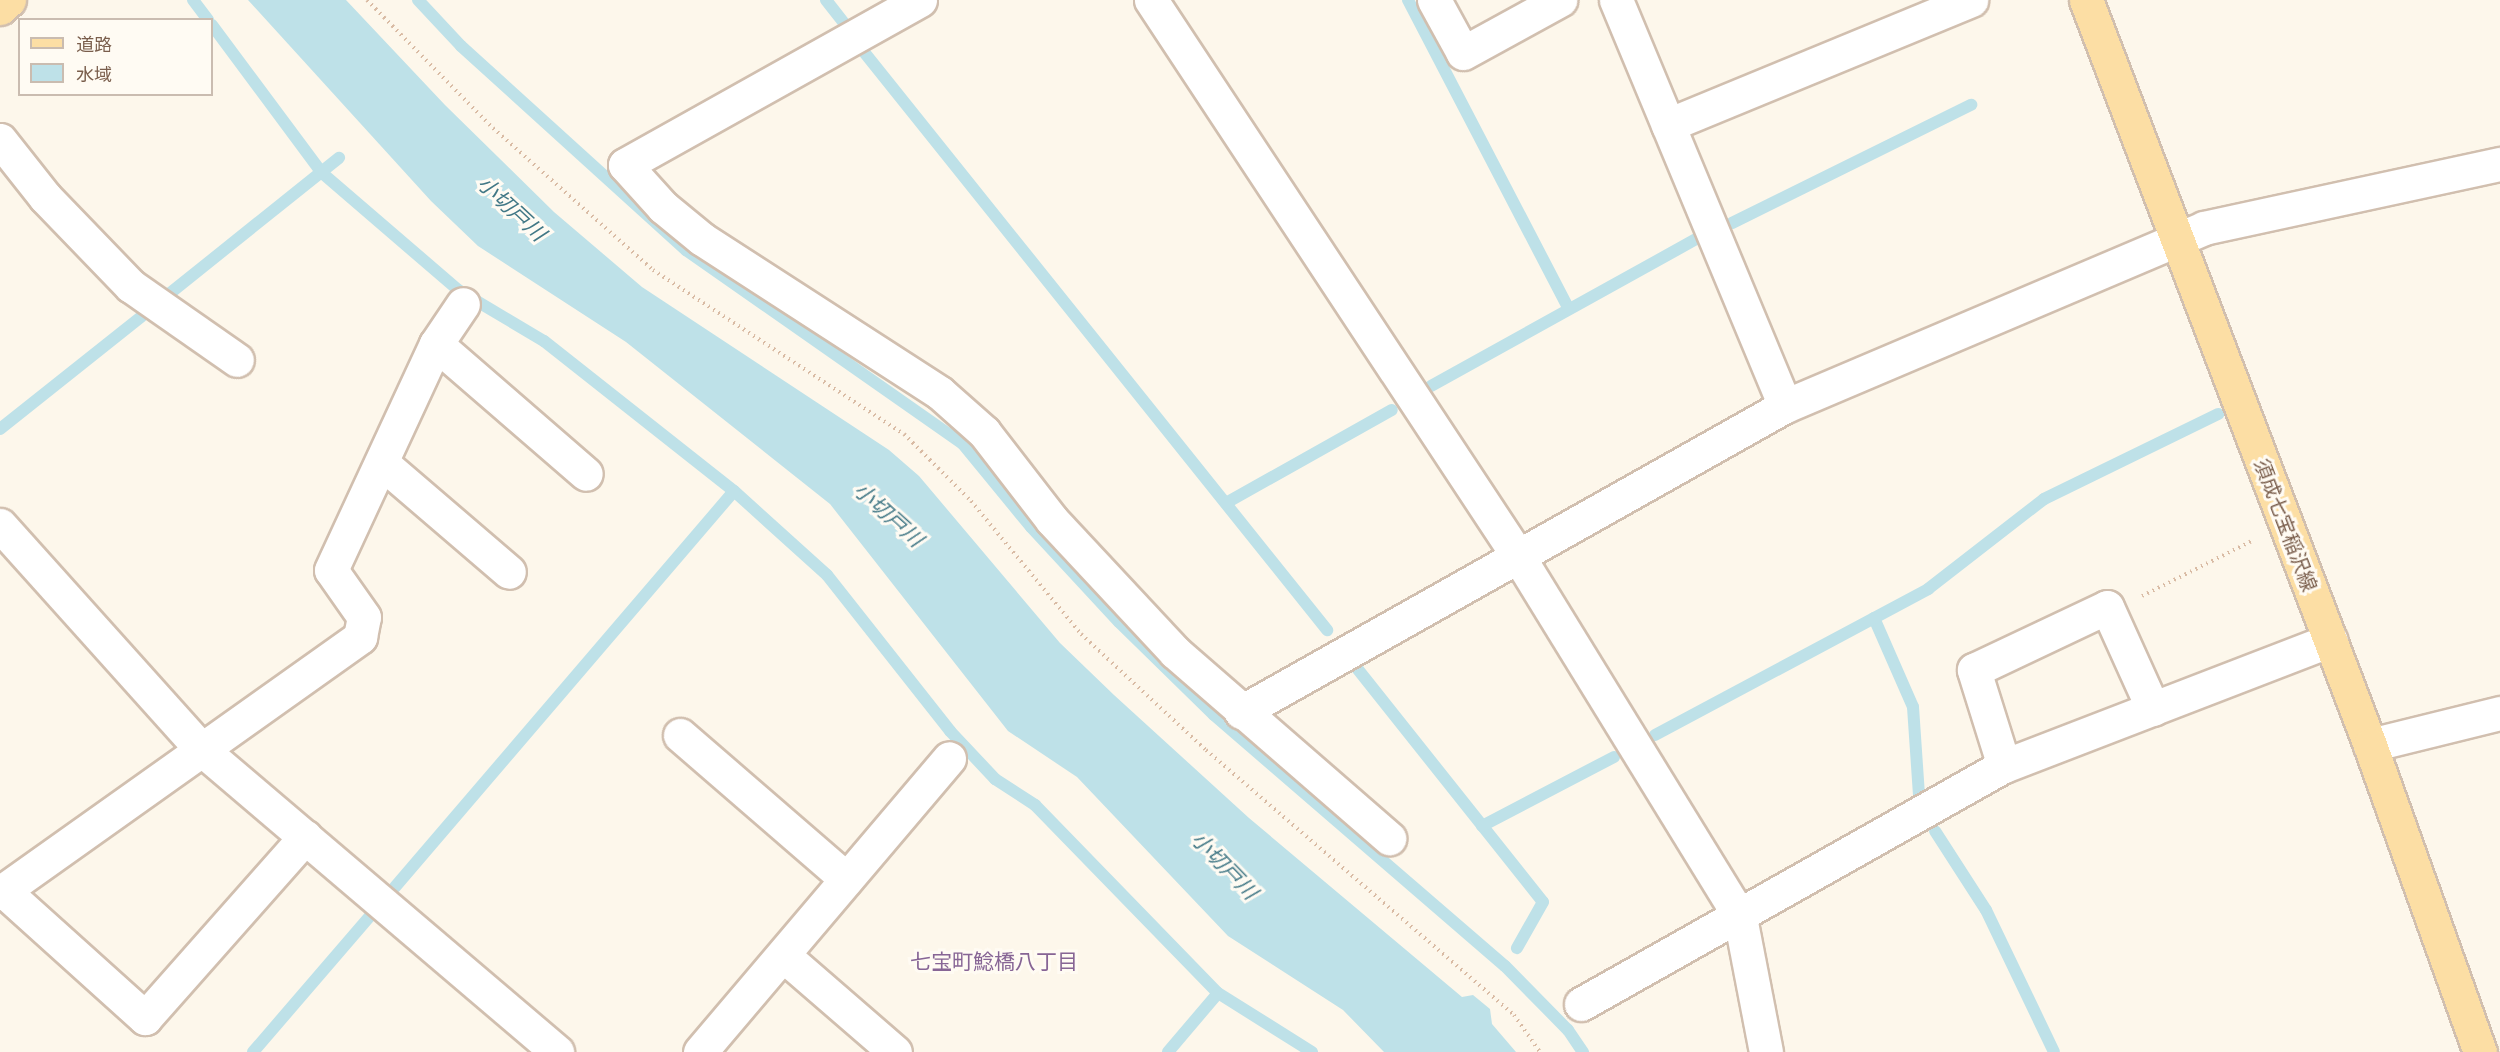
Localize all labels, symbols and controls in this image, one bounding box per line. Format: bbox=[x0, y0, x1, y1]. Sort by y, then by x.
legend bbox=[18, 18, 213, 96]
text: 道路 bbox=[76, 33, 112, 55]
text: 水域 bbox=[76, 63, 112, 85]
water label: 小切戸川 bbox=[473, 170, 551, 246]
street label: 須成七宝稲沢線 bbox=[2250, 455, 2322, 595]
water label: 小切戸川 bbox=[849, 477, 929, 551]
water label: 小切戸川 bbox=[1187, 826, 1263, 904]
district label: 七宝町鯰橋八丁目 bbox=[910, 948, 1078, 974]

